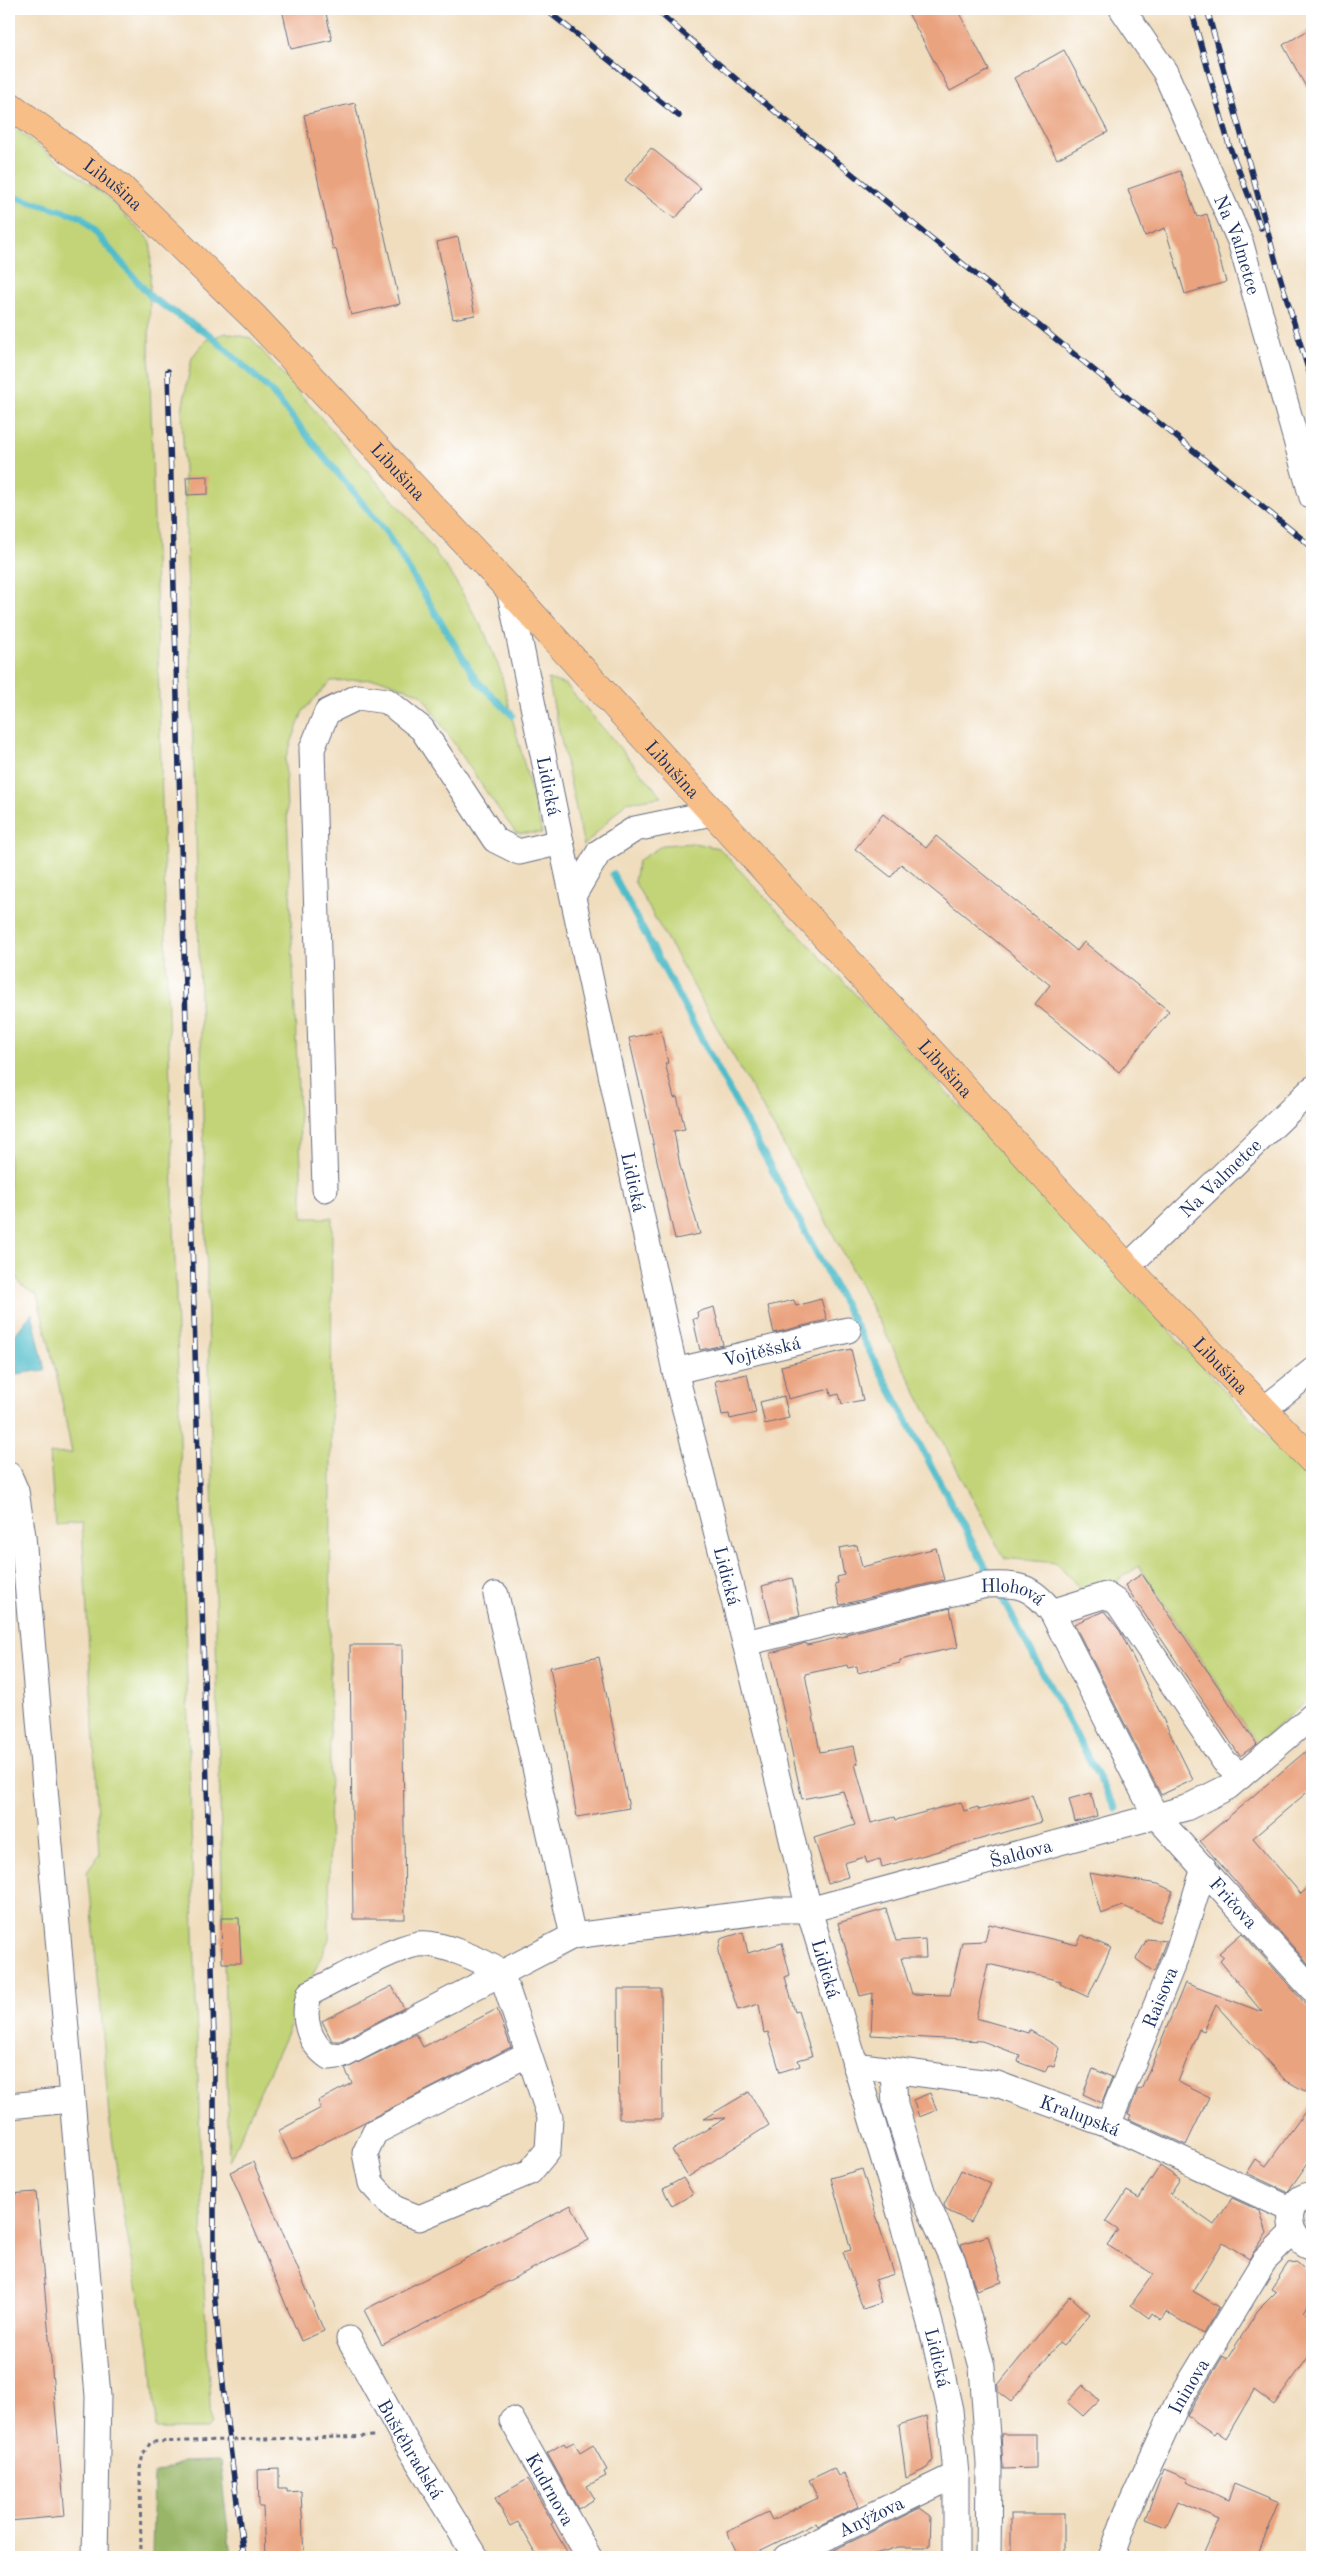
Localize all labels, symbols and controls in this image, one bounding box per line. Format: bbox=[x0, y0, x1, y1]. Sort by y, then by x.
street label: Libušina bbox=[79, 156, 146, 216]
street label: Na Valmetce bbox=[1209, 193, 1262, 297]
street label: Libušina bbox=[366, 441, 428, 506]
street label: Libušina bbox=[640, 738, 702, 804]
street label: Lidická bbox=[532, 755, 563, 819]
street label: Libušina bbox=[913, 1037, 975, 1103]
street label: Na Valmetce bbox=[1177, 1136, 1266, 1222]
street label: Lidická bbox=[616, 1151, 648, 1215]
street label: Vojtěšská bbox=[721, 1334, 804, 1371]
street label: Libušina bbox=[1188, 1335, 1251, 1400]
street label: Lidická bbox=[709, 1545, 742, 1609]
street label: Hlohová bbox=[980, 1578, 1048, 1611]
street label: Šaldova bbox=[987, 1837, 1055, 1873]
street label: Fričova bbox=[1204, 1875, 1260, 1934]
street label: Lidická bbox=[806, 1938, 842, 2002]
street label: Raisova bbox=[1141, 1964, 1183, 2031]
street label: Kralupská bbox=[1037, 2094, 1123, 2141]
street label: Lidická bbox=[920, 2327, 952, 2390]
street label: Ininova bbox=[1167, 2356, 1214, 2417]
street label: Buštěhradská bbox=[372, 2397, 446, 2504]
street label: Kudrnova bbox=[521, 2451, 577, 2530]
street label: Anýžova bbox=[836, 2494, 908, 2542]

